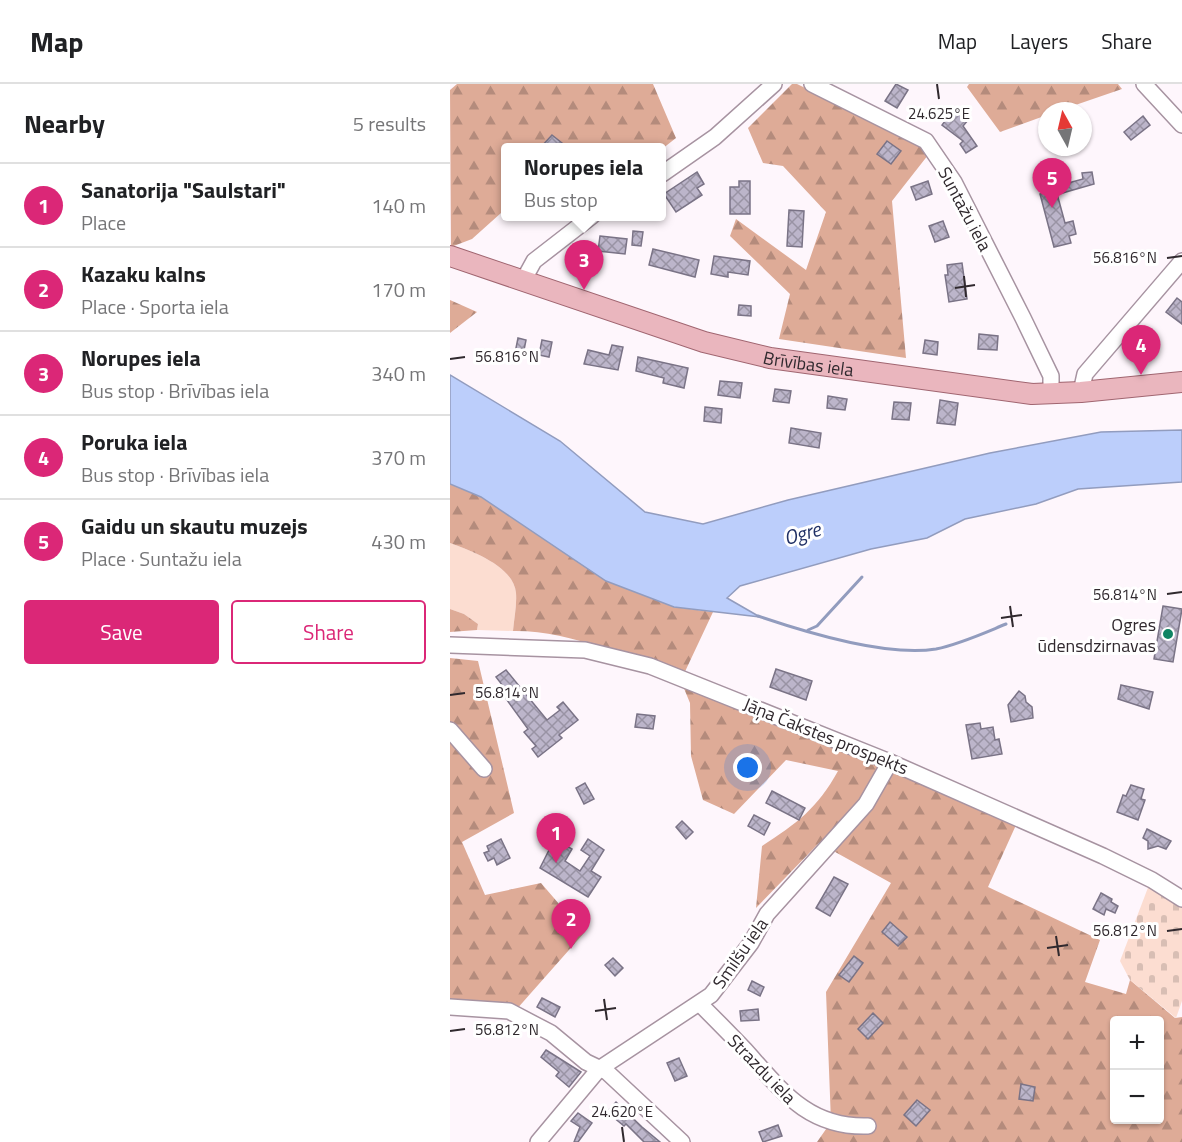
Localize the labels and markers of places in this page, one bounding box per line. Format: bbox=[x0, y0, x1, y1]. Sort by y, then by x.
pin: 5 bbox=[1032, 158, 1072, 208]
pin: 3 bbox=[564, 240, 604, 290]
pin: 4 bbox=[1122, 326, 1160, 375]
place label: Ogres ūdensdzirnavas bbox=[1037, 611, 1156, 659]
marker: Ogres ūdensdzirnavas bbox=[1161, 627, 1175, 641]
pin: 1 bbox=[536, 814, 576, 863]
pin: 2 bbox=[552, 900, 590, 949]

